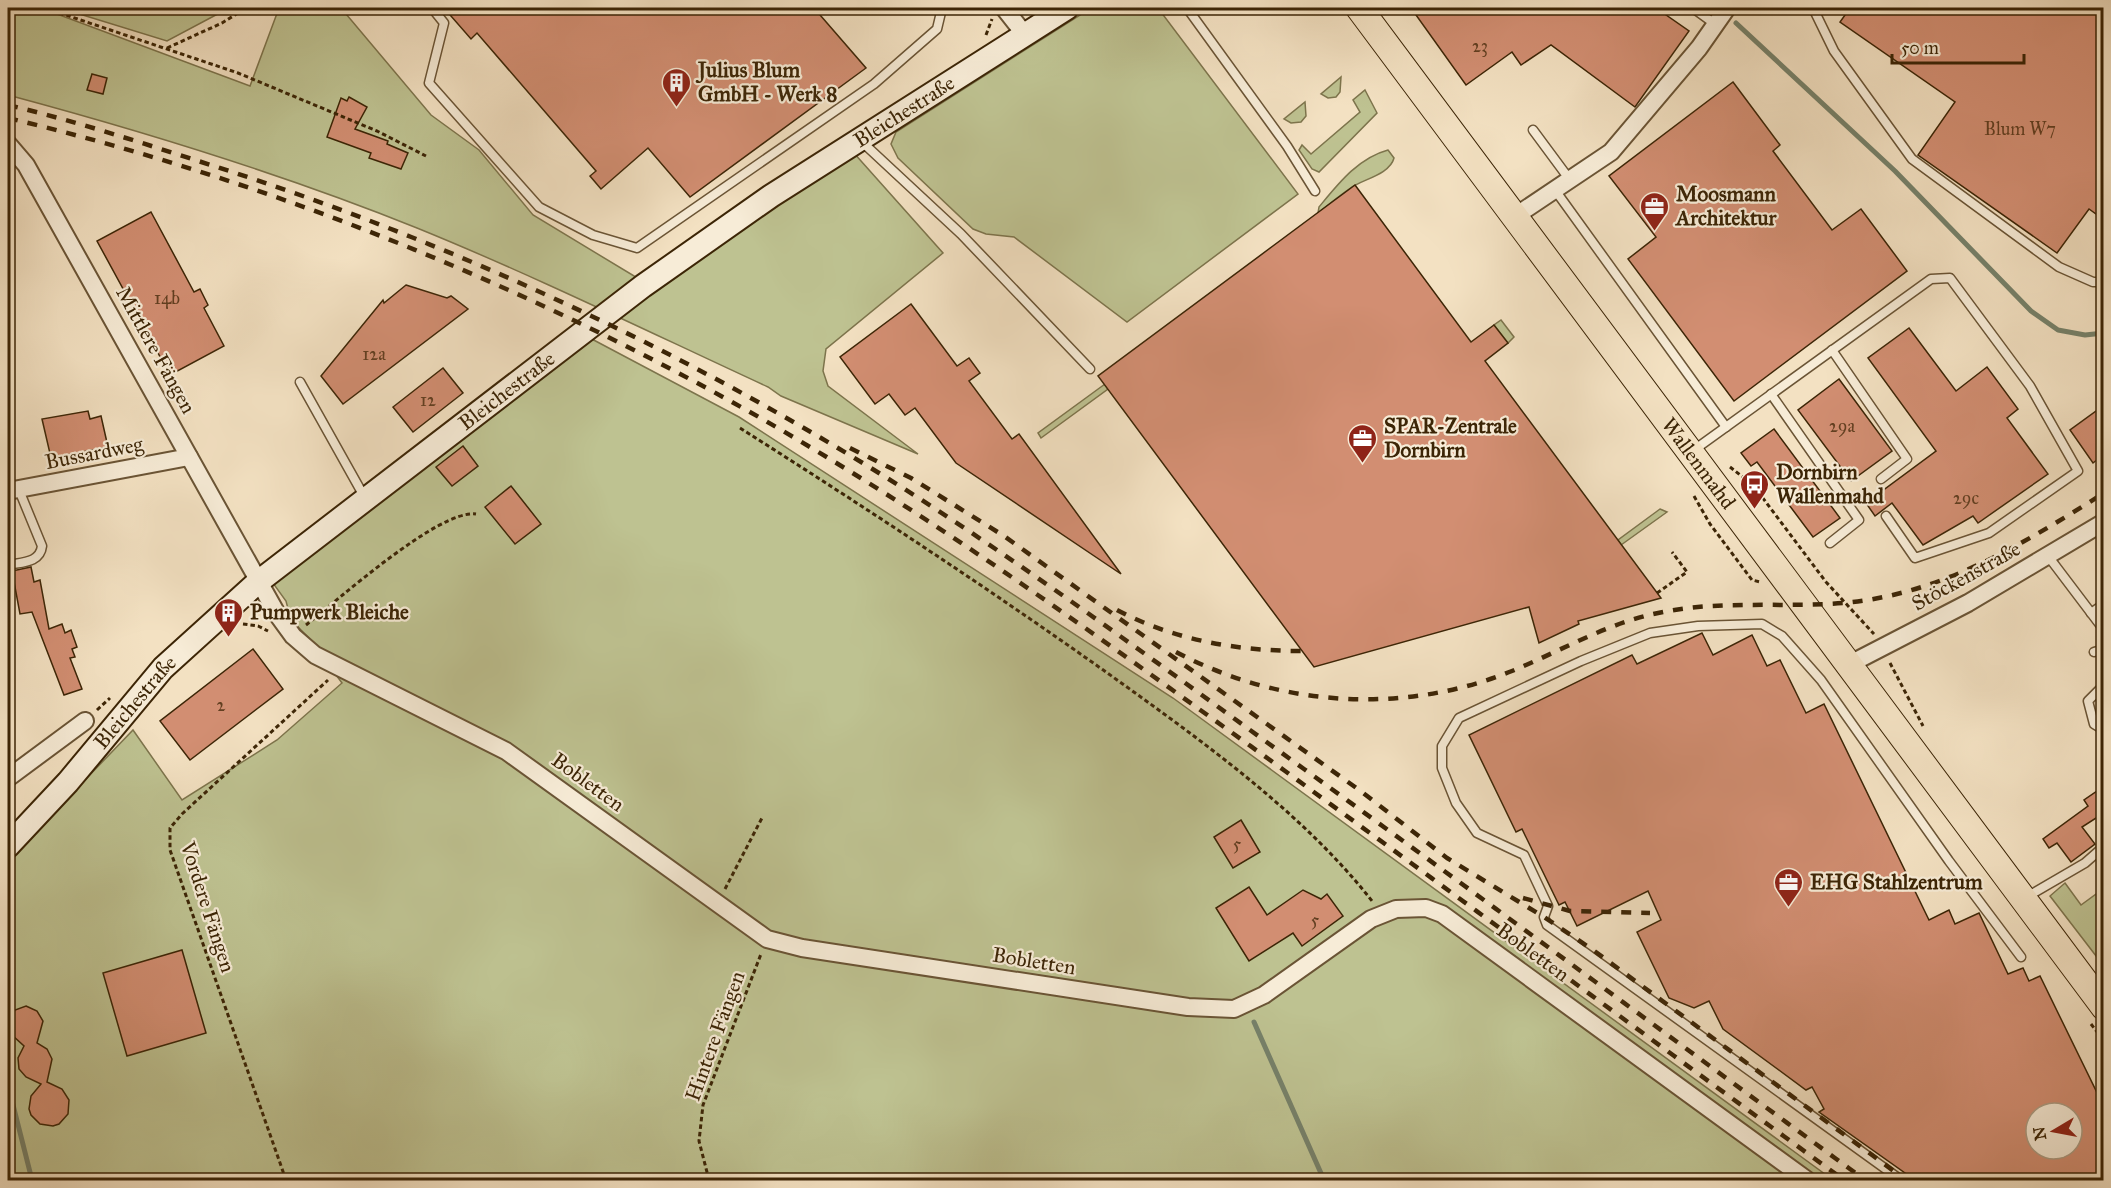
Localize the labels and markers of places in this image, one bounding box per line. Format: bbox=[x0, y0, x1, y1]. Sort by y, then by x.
place label: Julius Blum GmbH - Werk 8 bbox=[695, 57, 838, 107]
building icon: Julius Blum GmbH - Werk 8 bbox=[661, 66, 693, 108]
place label: Moosmann Architektur bbox=[1674, 181, 1778, 231]
office icon: Moosmann Architektur bbox=[1639, 190, 1671, 232]
place label: SPAR-Zentrale Dornbirn bbox=[1384, 413, 1517, 463]
office icon: SPAR-Zentrale Dornbirn bbox=[1347, 422, 1379, 464]
place label: Dornbirn Wallenmahd bbox=[1776, 459, 1884, 509]
bus stop icon: Dornbirn Wallenmahd bbox=[1739, 468, 1771, 510]
building icon: Pumpwerk Bleiche bbox=[213, 596, 245, 638]
place label: Pumpwerk Bleiche bbox=[250, 599, 409, 625]
office icon: EHG Stahlzentrum bbox=[1773, 866, 1805, 908]
place label: EHG Stahlzentrum bbox=[1810, 869, 1983, 895]

